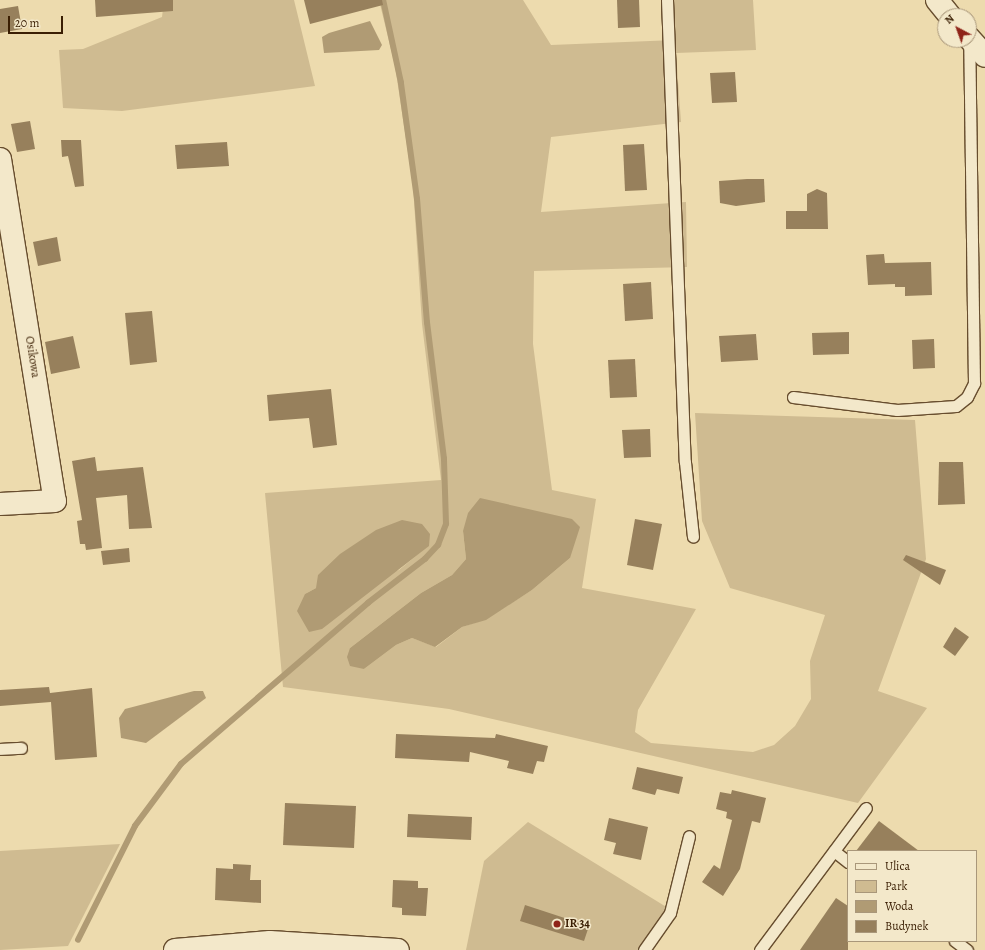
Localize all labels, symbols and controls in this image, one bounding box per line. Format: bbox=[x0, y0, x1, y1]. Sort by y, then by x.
scale bar bbox=[10, 8, 65, 34]
north arrow bbox=[937, 8, 977, 48]
text: N bbox=[942, 11, 957, 28]
text: 20 m bbox=[15, 15, 39, 31]
street label: Osikowa bbox=[22, 335, 42, 379]
legend bbox=[847, 850, 977, 942]
text: Ulica bbox=[885, 858, 910, 874]
text: Park bbox=[885, 878, 908, 894]
text: Woda bbox=[885, 898, 913, 914]
place label: IR 34 bbox=[565, 917, 590, 931]
text: Budynek bbox=[885, 918, 928, 934]
marker: IR 34 bbox=[552, 919, 562, 929]

